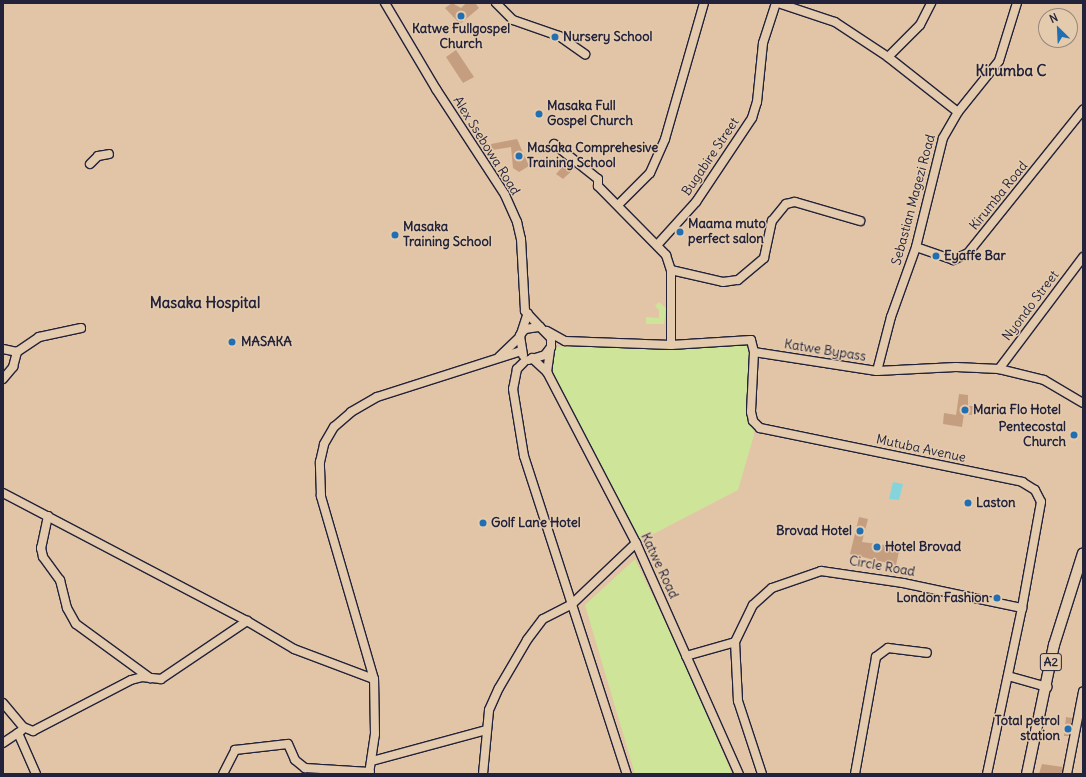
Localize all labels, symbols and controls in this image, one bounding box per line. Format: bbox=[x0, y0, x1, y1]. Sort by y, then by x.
north arrow bbox=[1038, 8, 1078, 48]
text: N bbox=[1047, 10, 1060, 26]
marker: Katwe Fullgospel Church bbox=[456, 11, 466, 21]
place label: Katwe Fullgospel Church bbox=[412, 22, 510, 53]
place label: Nursery School bbox=[563, 29, 652, 45]
marker: Nursery School bbox=[550, 32, 560, 42]
district label: Kirumba C bbox=[976, 62, 1046, 80]
street label: Alex Ssebowa Road bbox=[449, 94, 523, 198]
place label: Masaka Full Gospel Church bbox=[547, 99, 633, 130]
marker: Masaka Full Gospel Church bbox=[534, 109, 544, 119]
street label: Bugabire Street bbox=[679, 115, 743, 199]
street label: Sebastian Magezi Road bbox=[889, 133, 939, 267]
place label: Masaka Comprehesive Training School bbox=[527, 141, 658, 172]
marker: Masaka Comprehesive Training School bbox=[514, 151, 524, 161]
street label: Kirumba Road bbox=[967, 159, 1031, 233]
place label: Maama muto perfect salon bbox=[688, 217, 766, 248]
place label: Masaka Training School bbox=[403, 220, 492, 251]
marker: Maama muto perfect salon bbox=[675, 227, 685, 237]
marker: Masaka Training School bbox=[390, 230, 400, 240]
place label: Eyaffe Bar bbox=[944, 248, 1006, 264]
marker: Eyaffe Bar bbox=[931, 251, 941, 261]
street label: Nyondo Street bbox=[1000, 268, 1062, 344]
district label: Masaka Hospital bbox=[150, 294, 260, 312]
place label: MASAKA bbox=[241, 334, 292, 350]
marker: MASAKA bbox=[226, 336, 238, 348]
street label: Katwe Bypass bbox=[783, 337, 867, 365]
place label: Maria Flo Hotel bbox=[973, 402, 1061, 418]
marker: Maria Flo Hotel bbox=[960, 405, 970, 415]
place label: Pentecostal Church bbox=[999, 420, 1066, 451]
marker: Pentecostal Church bbox=[1069, 430, 1079, 440]
street label: Mutuba Avenue bbox=[875, 432, 967, 466]
place label: Laston bbox=[976, 495, 1016, 511]
marker: Laston bbox=[963, 498, 973, 508]
place label: Golf Lane Hotel bbox=[491, 515, 581, 531]
marker: Golf Lane Hotel bbox=[478, 518, 488, 528]
place label: Brovad Hotel bbox=[776, 523, 852, 539]
marker: Brovad Hotel bbox=[855, 526, 865, 536]
street label: Katwe Road bbox=[637, 531, 681, 601]
place label: Hotel Brovad bbox=[885, 539, 961, 555]
marker: Hotel Brovad bbox=[872, 542, 882, 552]
street label: Circle Road bbox=[848, 554, 916, 580]
place label: London Fashion bbox=[896, 590, 989, 606]
marker: London Fashion bbox=[992, 593, 1002, 603]
road number: A2 bbox=[1039, 652, 1063, 672]
place label: Total petrol station bbox=[995, 714, 1060, 745]
marker: Total petrol station bbox=[1063, 724, 1073, 734]

